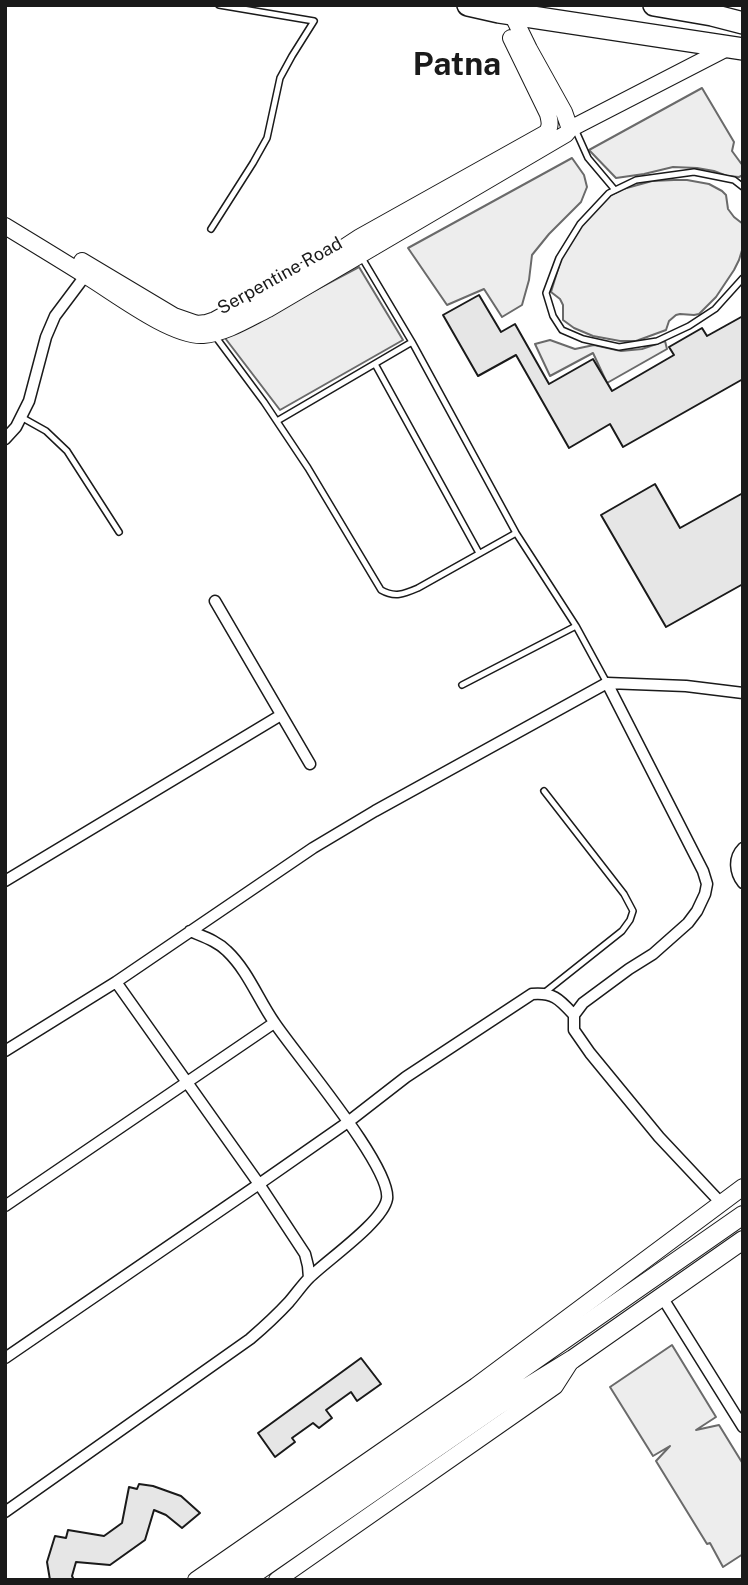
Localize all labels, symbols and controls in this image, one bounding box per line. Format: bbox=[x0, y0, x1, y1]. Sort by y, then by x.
district label: Patna bbox=[413, 46, 501, 84]
street label: Serpentine Road bbox=[214, 233, 346, 319]

